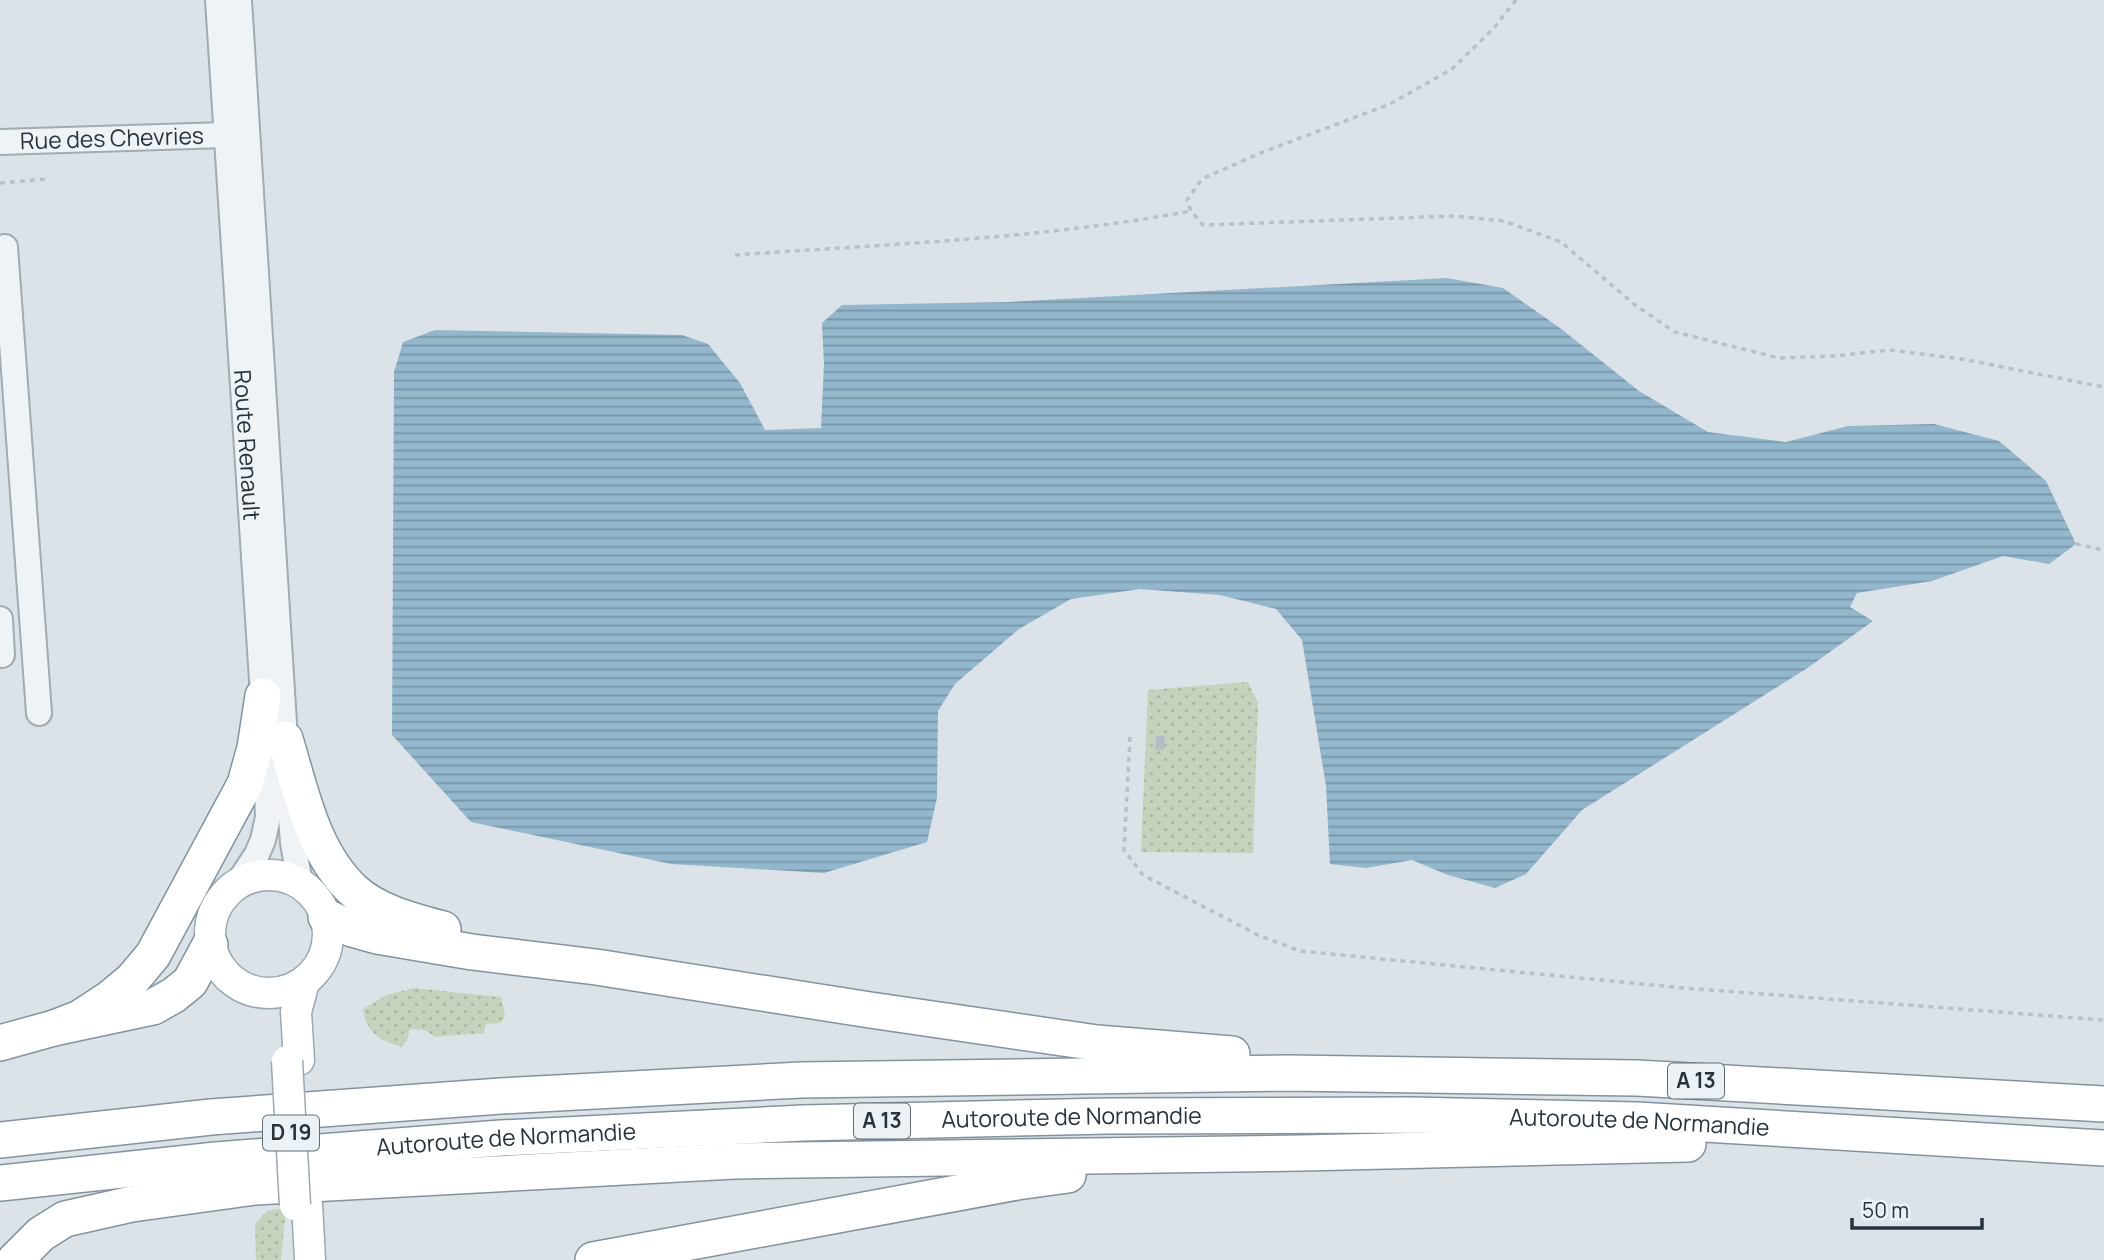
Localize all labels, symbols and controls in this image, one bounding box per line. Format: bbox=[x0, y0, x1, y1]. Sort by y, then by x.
street label: Rue des Chevries bbox=[19, 119, 204, 156]
street label: Route Renault bbox=[227, 369, 269, 521]
road number: A 13 bbox=[1668, 1064, 1724, 1098]
street label: Autoroute de Normandie bbox=[941, 1099, 1202, 1135]
street label: Autoroute de Normandie bbox=[1509, 1100, 1770, 1143]
road number: A 13 bbox=[854, 1104, 910, 1138]
street label: Autoroute de Normandie bbox=[375, 1114, 637, 1163]
road number: D 19 bbox=[263, 1116, 319, 1150]
scale bar bbox=[1852, 1186, 1982, 1230]
text: 50 m bbox=[1862, 1196, 1909, 1224]

